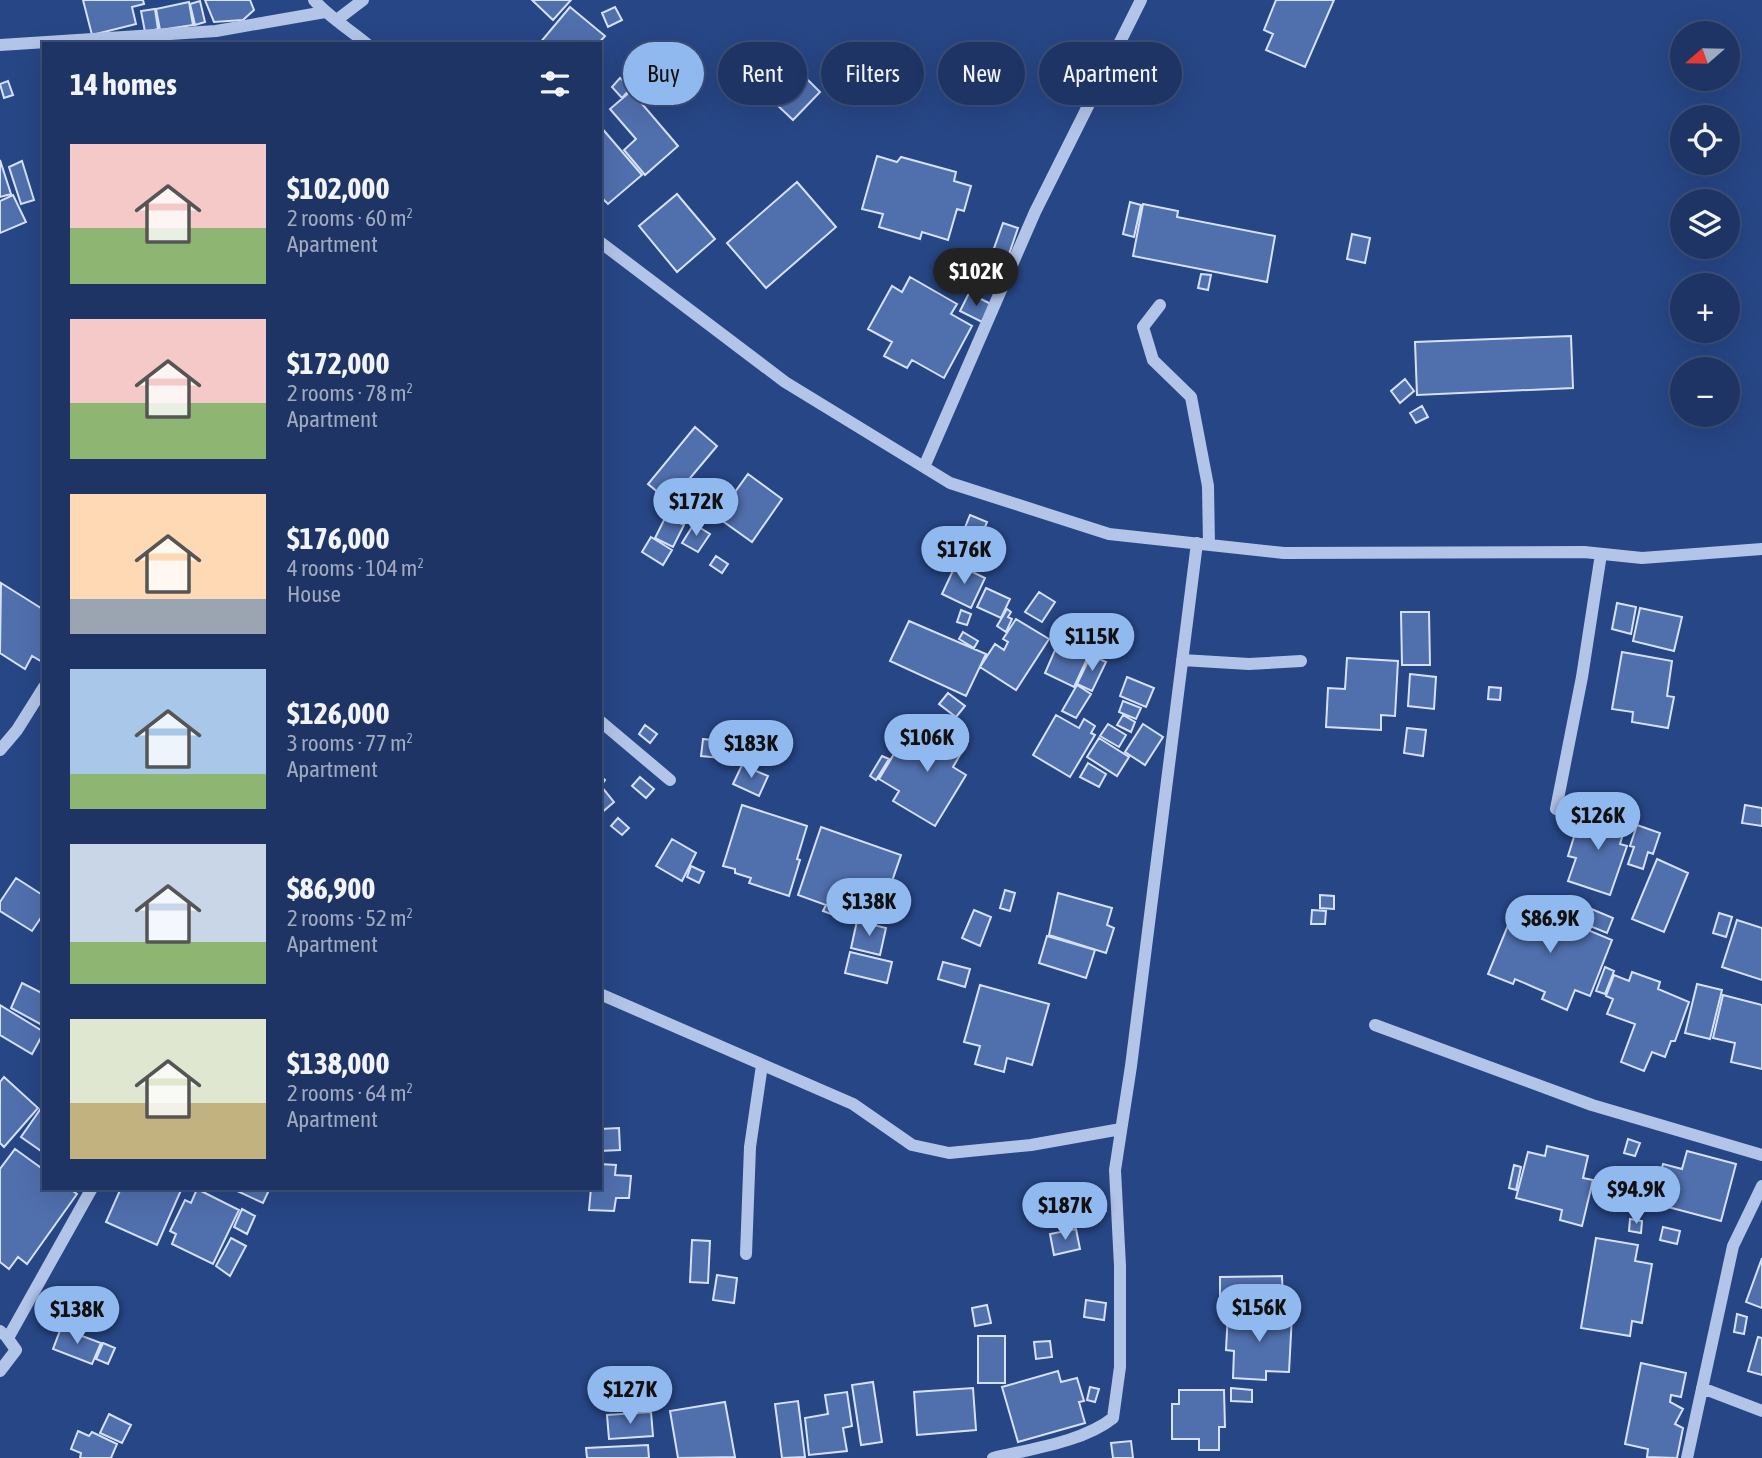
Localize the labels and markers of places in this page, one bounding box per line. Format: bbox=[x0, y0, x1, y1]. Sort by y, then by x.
pin: $102K bbox=[927, 248, 1025, 308]
pin: $172K bbox=[647, 478, 745, 538]
pin: $176K bbox=[915, 526, 1013, 586]
pin: $115K bbox=[1043, 614, 1141, 673]
pin: $106K bbox=[878, 714, 976, 774]
pin: $183K bbox=[702, 720, 800, 780]
pin: $126K bbox=[1549, 792, 1647, 852]
pin: $138K bbox=[820, 878, 918, 938]
pin: $86.9K bbox=[1493, 895, 1607, 955]
pin: $94.9K bbox=[1579, 1166, 1693, 1226]
pin: $187K bbox=[1016, 1182, 1114, 1242]
pin: $156K bbox=[1210, 1284, 1308, 1344]
pin: $138K bbox=[28, 1286, 126, 1346]
pin: $127K bbox=[581, 1366, 679, 1426]

